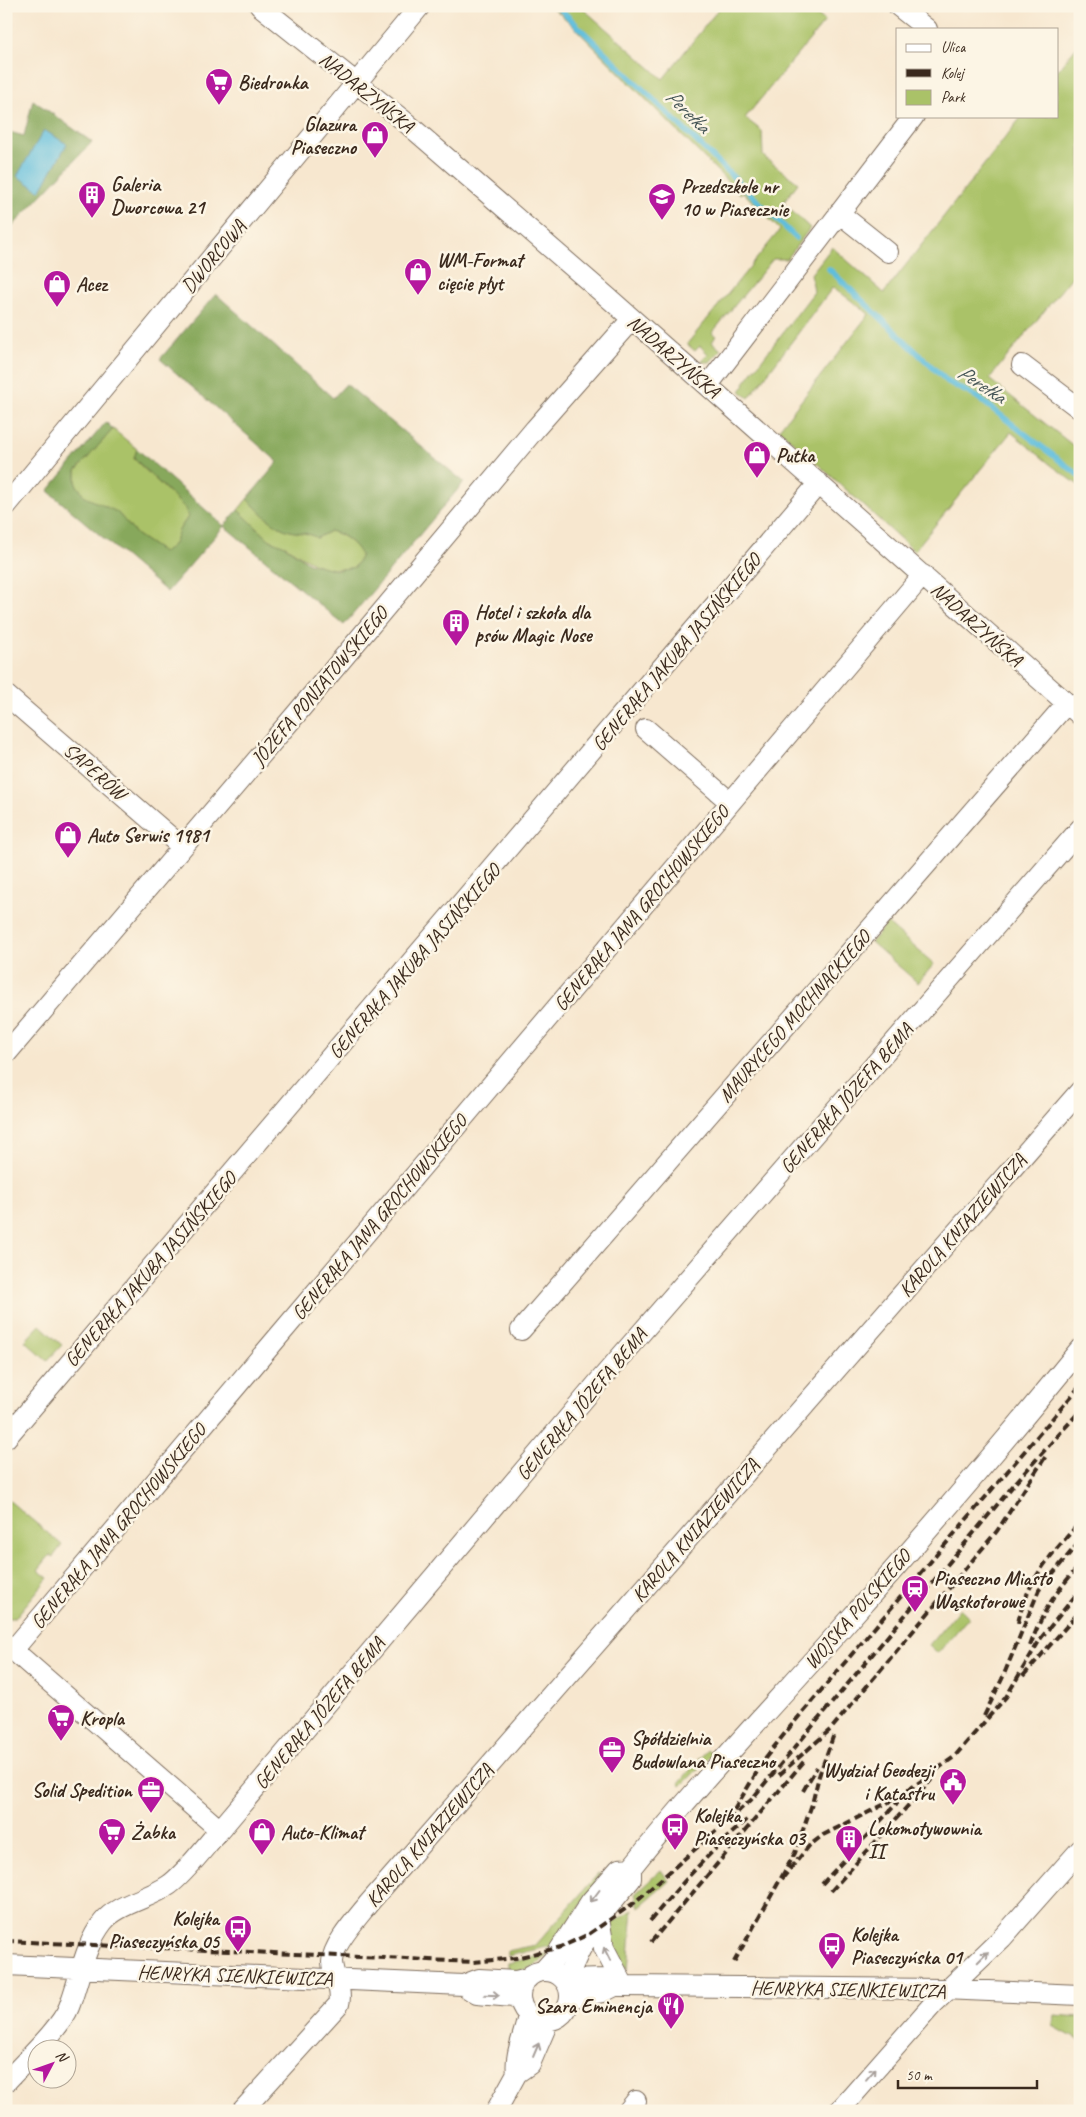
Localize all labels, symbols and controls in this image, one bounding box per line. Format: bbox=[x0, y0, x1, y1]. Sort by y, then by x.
legend bbox=[896, 28, 1058, 118]
text: Ulica bbox=[941, 38, 966, 57]
street label: NADARZYŃSKA bbox=[314, 47, 420, 139]
text: Kolej bbox=[941, 64, 965, 83]
supermarket icon: Biedronka bbox=[204, 67, 234, 106]
place label: Biedronka bbox=[238, 70, 309, 95]
water label: Perełka bbox=[660, 84, 717, 140]
text: Park bbox=[941, 88, 966, 107]
place label: Glazura Piaseczno bbox=[291, 112, 358, 160]
shop icon: Glazura Piaseczno bbox=[360, 120, 390, 159]
place label: Galeria Dworcowa 21 bbox=[111, 172, 206, 220]
place label: Przedszkole nr 10 w Piasecznie bbox=[681, 174, 789, 222]
building icon: Galeria Dworcowa 21 bbox=[77, 180, 107, 219]
school or university icon: Przedszkole nr 10 w Piasecznie bbox=[647, 182, 677, 221]
street label: DWORCOWA bbox=[176, 214, 252, 298]
place label: WM-Format cięcie płyt bbox=[437, 248, 526, 296]
shop icon: WM-Format cięcie płyt bbox=[403, 257, 433, 296]
shop icon: Acez bbox=[42, 269, 72, 308]
place label: Acez bbox=[76, 272, 109, 297]
street label: NADARZYŃSKA bbox=[622, 309, 726, 404]
water label: Perełka bbox=[953, 359, 1012, 410]
shop icon: Putka bbox=[742, 440, 772, 479]
place label: Putka bbox=[776, 443, 816, 468]
street label: GENERAŁA JAKUBA JASIŃSKIEGO bbox=[586, 547, 768, 756]
street label: NADARZYŃSKA bbox=[926, 577, 1028, 673]
street label: JÓZEFA PONIATOWSKIEGO bbox=[245, 600, 394, 772]
place label: Hotel i szkoła dla psów Magic Nose bbox=[475, 600, 594, 648]
building icon: Hotel i szkoła dla psów Magic Nose bbox=[441, 608, 471, 647]
street label: SAPERÓW bbox=[58, 738, 134, 808]
street label: GENERAŁA JANA GROCHOWSKIEGO bbox=[548, 799, 736, 1016]
shop icon: Auto Serwis 1981 bbox=[53, 820, 83, 859]
place label: Auto Serwis 1981 bbox=[87, 823, 211, 848]
street label: GENERAŁA JAKUBA JASIŃSKIEGO bbox=[323, 857, 507, 1064]
street label: MAURYCEGO MOCHNACKIEGO bbox=[713, 924, 877, 1107]
street label: GENERAŁA JÓZEFA BEMA bbox=[774, 1017, 919, 1179]
street label: GENERAŁA JANA GROCHOWSKIEGO bbox=[286, 1108, 474, 1325]
street label: KAROLA KNIAZIEWICZA bbox=[893, 1148, 1032, 1302]
street label: GENERAŁA JAKUBA JASIŃSKIEGO bbox=[59, 1165, 243, 1372]
street label: GENERAŁA JÓZEFA BEMA bbox=[510, 1322, 653, 1485]
street label: GENERAŁA JANA GROCHOWSKIEGO bbox=[25, 1417, 213, 1634]
street label: KAROLA KNIAZIEWICZA bbox=[626, 1453, 765, 1607]
street label: WOJSKA POLSKIEGO bbox=[799, 1543, 917, 1674]
place label: Piaseczno Miasto Wąskotorowe bbox=[934, 1566, 1054, 1614]
station icon: Piaseczno Miasto Wąskotorowe bbox=[900, 1574, 930, 1613]
street label: GENERAŁA JÓZEFA BEMA bbox=[248, 1631, 391, 1794]
supermarket icon: Kropla bbox=[46, 1703, 76, 1742]
place label: Kropla bbox=[80, 1706, 126, 1731]
place label: Spółdzielnia Budowlana Piaseczno bbox=[631, 1726, 777, 1774]
office icon: Spółdzielnia Budowlana Piaseczno bbox=[597, 1735, 627, 1774]
street label: KAROLA KNIAZIEWICZA bbox=[360, 1758, 499, 1912]
place label: Wydział Geodezji i Katastru bbox=[824, 1758, 937, 1806]
public building icon: Wydział Geodezji i Katastru bbox=[938, 1767, 968, 1806]
office icon: Solid Spedition bbox=[136, 1775, 166, 1814]
place label: Solid Spedition bbox=[32, 1778, 134, 1803]
place label: Kolejka Piaseczyńska 03 bbox=[694, 1803, 807, 1851]
bus stop icon: Kolejka Piaseczyńska 03 bbox=[660, 1812, 690, 1851]
place label: Lokomotywownia II bbox=[868, 1816, 982, 1864]
supermarket icon: Żabka bbox=[97, 1817, 127, 1856]
shop icon: Auto-Klimat bbox=[247, 1817, 277, 1856]
place label: Żabka bbox=[131, 1820, 177, 1845]
place label: Auto-Klimat bbox=[281, 1820, 367, 1845]
building icon: Lokomotywownia II bbox=[834, 1824, 864, 1863]
one-way arrow bbox=[589, 1889, 600, 1902]
place label: Kolejka Piaseczyńska 05 bbox=[108, 1906, 221, 1954]
bus stop icon: Kolejka Piaseczyńska 05 bbox=[223, 1914, 253, 1953]
place label: Kolejka Piaseczyńska 01 bbox=[851, 1922, 964, 1970]
bus stop icon: Kolejka Piaseczyńska 01 bbox=[817, 1931, 847, 1970]
one-way arrow bbox=[602, 1946, 612, 1961]
one-way arrow bbox=[977, 1951, 989, 1963]
street label: HENRYKA SIENKIEWICZA bbox=[137, 1960, 334, 1991]
street label: HENRYKA SIENKIEWICZA bbox=[750, 1975, 947, 2004]
one-way arrow bbox=[483, 1990, 499, 1999]
restaurant icon: Szara Eminencja bbox=[656, 1991, 686, 2030]
place label: Szara Eminencja bbox=[535, 1994, 654, 2019]
north arrow bbox=[28, 2040, 78, 2090]
one-way arrow bbox=[531, 2043, 541, 2058]
text: N bbox=[52, 2047, 72, 2066]
scale bar bbox=[898, 2057, 1037, 2089]
text: 50 m bbox=[906, 2066, 933, 2085]
one-way arrow bbox=[865, 2068, 877, 2081]

